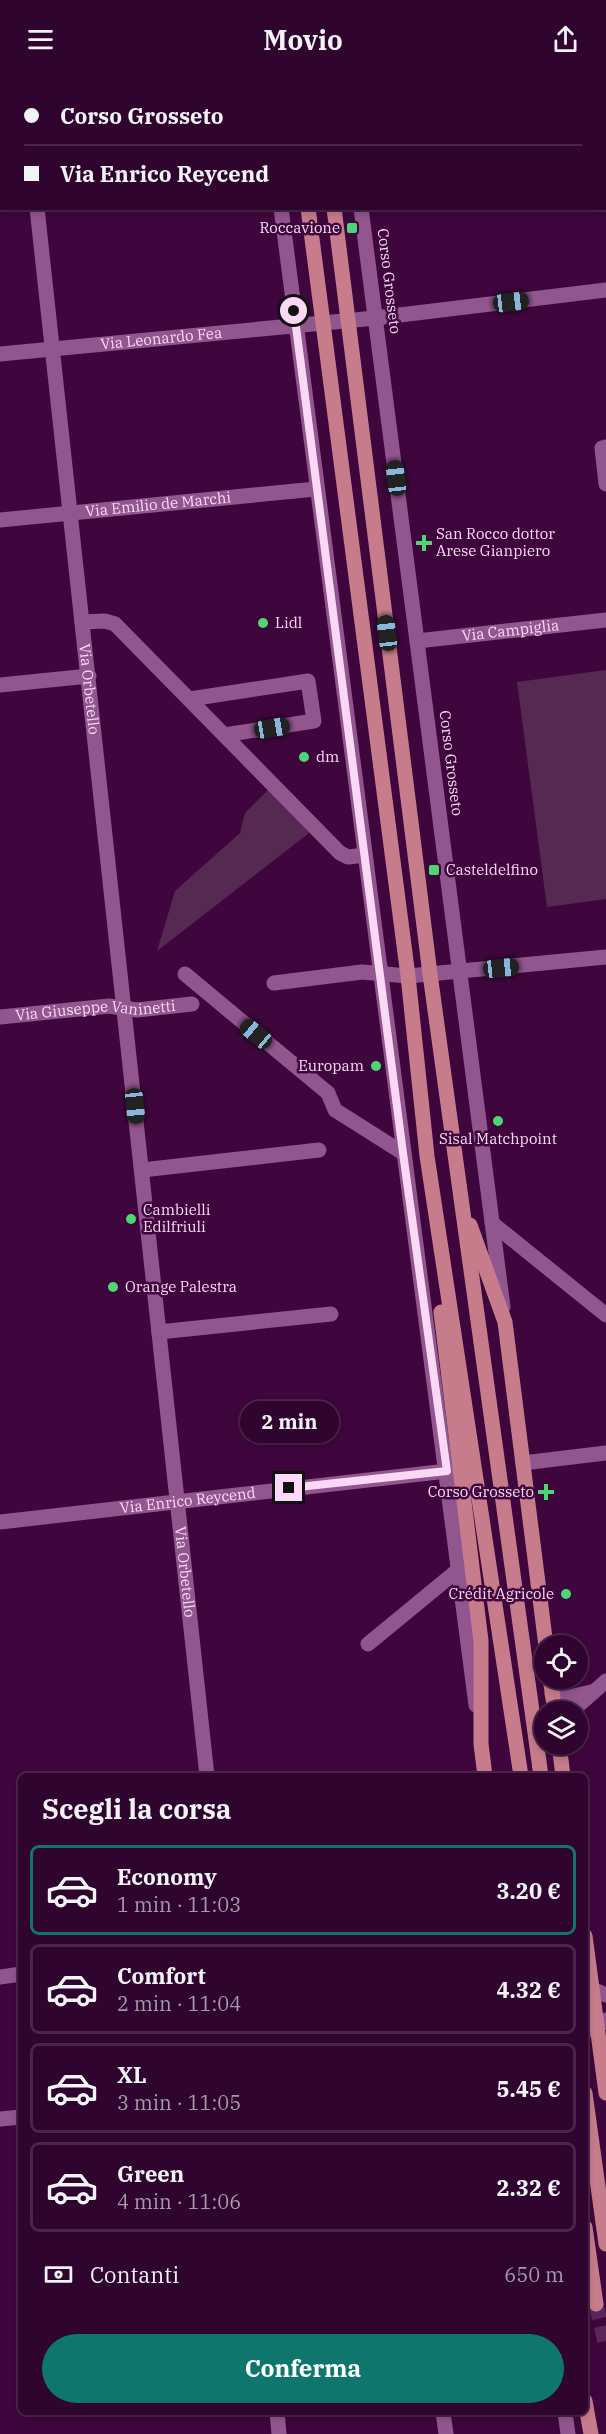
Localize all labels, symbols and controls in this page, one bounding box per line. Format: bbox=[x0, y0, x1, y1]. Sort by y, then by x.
text: Movio bbox=[263, 22, 343, 57]
icon: menu bbox=[24, 23, 57, 56]
icon: share bbox=[549, 23, 582, 56]
text: Corso Grosseto bbox=[60, 101, 224, 130]
text: Via Enrico Reycend bbox=[60, 159, 269, 188]
place label: Roccavione bbox=[259, 218, 340, 237]
marker: Roccavione bbox=[345, 221, 359, 235]
street label: Corso Grosseto bbox=[374, 227, 405, 335]
car bbox=[492, 291, 530, 313]
route start bbox=[280, 297, 307, 324]
street label: Via Leonardo Fea bbox=[99, 323, 223, 353]
car bbox=[385, 459, 407, 497]
street label: Via Emilio de Marchi bbox=[84, 487, 232, 521]
place label: San Rocco dottor Arese Gianpiero bbox=[436, 524, 555, 560]
marker: San Rocco dottor Arese Gianpiero bbox=[417, 536, 431, 550]
place label: Lidl bbox=[275, 613, 302, 632]
car bbox=[376, 614, 398, 652]
street label: Via Campiglia bbox=[461, 615, 560, 645]
marker: Lidl bbox=[256, 616, 270, 630]
street label: Via Orbetello bbox=[75, 643, 104, 736]
street label: Corso Grosseto bbox=[436, 709, 467, 817]
car bbox=[253, 716, 291, 740]
place label: dm bbox=[316, 747, 339, 766]
marker: dm bbox=[297, 750, 311, 764]
place label: Casteldelfino bbox=[446, 860, 538, 879]
marker: Casteldelfino bbox=[427, 863, 441, 877]
car bbox=[482, 957, 520, 979]
street label: Via Giuseppe Vaninetti bbox=[15, 996, 177, 1024]
car bbox=[236, 1016, 276, 1052]
place label: Europam bbox=[298, 1056, 364, 1075]
marker: Europam bbox=[369, 1059, 383, 1073]
car bbox=[124, 1087, 146, 1125]
marker: Sisal Matchpoint bbox=[491, 1114, 505, 1128]
place label: Sisal Matchpoint bbox=[439, 1129, 557, 1148]
place label: Cambielli Edilfriuli bbox=[143, 1200, 211, 1236]
marker: Cambielli Edilfriuli bbox=[124, 1212, 138, 1226]
place label: Orange Palestra bbox=[125, 1277, 237, 1296]
marker: Orange Palestra bbox=[106, 1280, 120, 1294]
callout: 2 min bbox=[240, 1401, 338, 1443]
text: 2 min bbox=[262, 1408, 318, 1435]
route end bbox=[275, 1474, 302, 1501]
place label: Corso Grosseto bbox=[428, 1482, 534, 1501]
street label: Via Enrico Reycend bbox=[119, 1483, 257, 1517]
marker: Corso Grosseto bbox=[539, 1485, 553, 1499]
street label: Via Orbetello bbox=[171, 1525, 200, 1618]
place label: Crédit Agricole bbox=[449, 1584, 554, 1603]
marker: Crédit Agricole bbox=[559, 1587, 573, 1601]
map controls bbox=[534, 1635, 588, 1755]
button: locate bbox=[534, 1635, 588, 1689]
button: layers bbox=[534, 1701, 588, 1755]
text: Scegli la corsa bbox=[42, 1791, 231, 1826]
text: Economy bbox=[117, 1862, 217, 1891]
icon: car bbox=[45, 1863, 99, 1917]
text: 3.20 € bbox=[496, 1876, 561, 1905]
text: 1 min · 11:03 bbox=[117, 1891, 241, 1918]
text: Comfort bbox=[117, 1961, 206, 1990]
icon: car bbox=[45, 1962, 99, 2016]
text: 4.32 € bbox=[496, 1975, 561, 2004]
text: 2 min · 11:04 bbox=[117, 1990, 241, 2017]
text: XL bbox=[117, 2060, 147, 2089]
icon: car bbox=[45, 2061, 99, 2115]
text: 5.45 € bbox=[496, 2074, 561, 2103]
text: 3 min · 11:05 bbox=[117, 2089, 241, 2116]
text: Green bbox=[117, 2159, 184, 2188]
icon: car bbox=[45, 2160, 99, 2214]
text: 2.32 € bbox=[496, 2173, 561, 2202]
text: 4 min · 11:06 bbox=[117, 2188, 241, 2215]
icon: cash bbox=[42, 2258, 75, 2291]
text: Contanti bbox=[90, 2260, 179, 2289]
text: 650 m bbox=[504, 2261, 564, 2288]
button: Conferma bbox=[42, 2334, 564, 2403]

